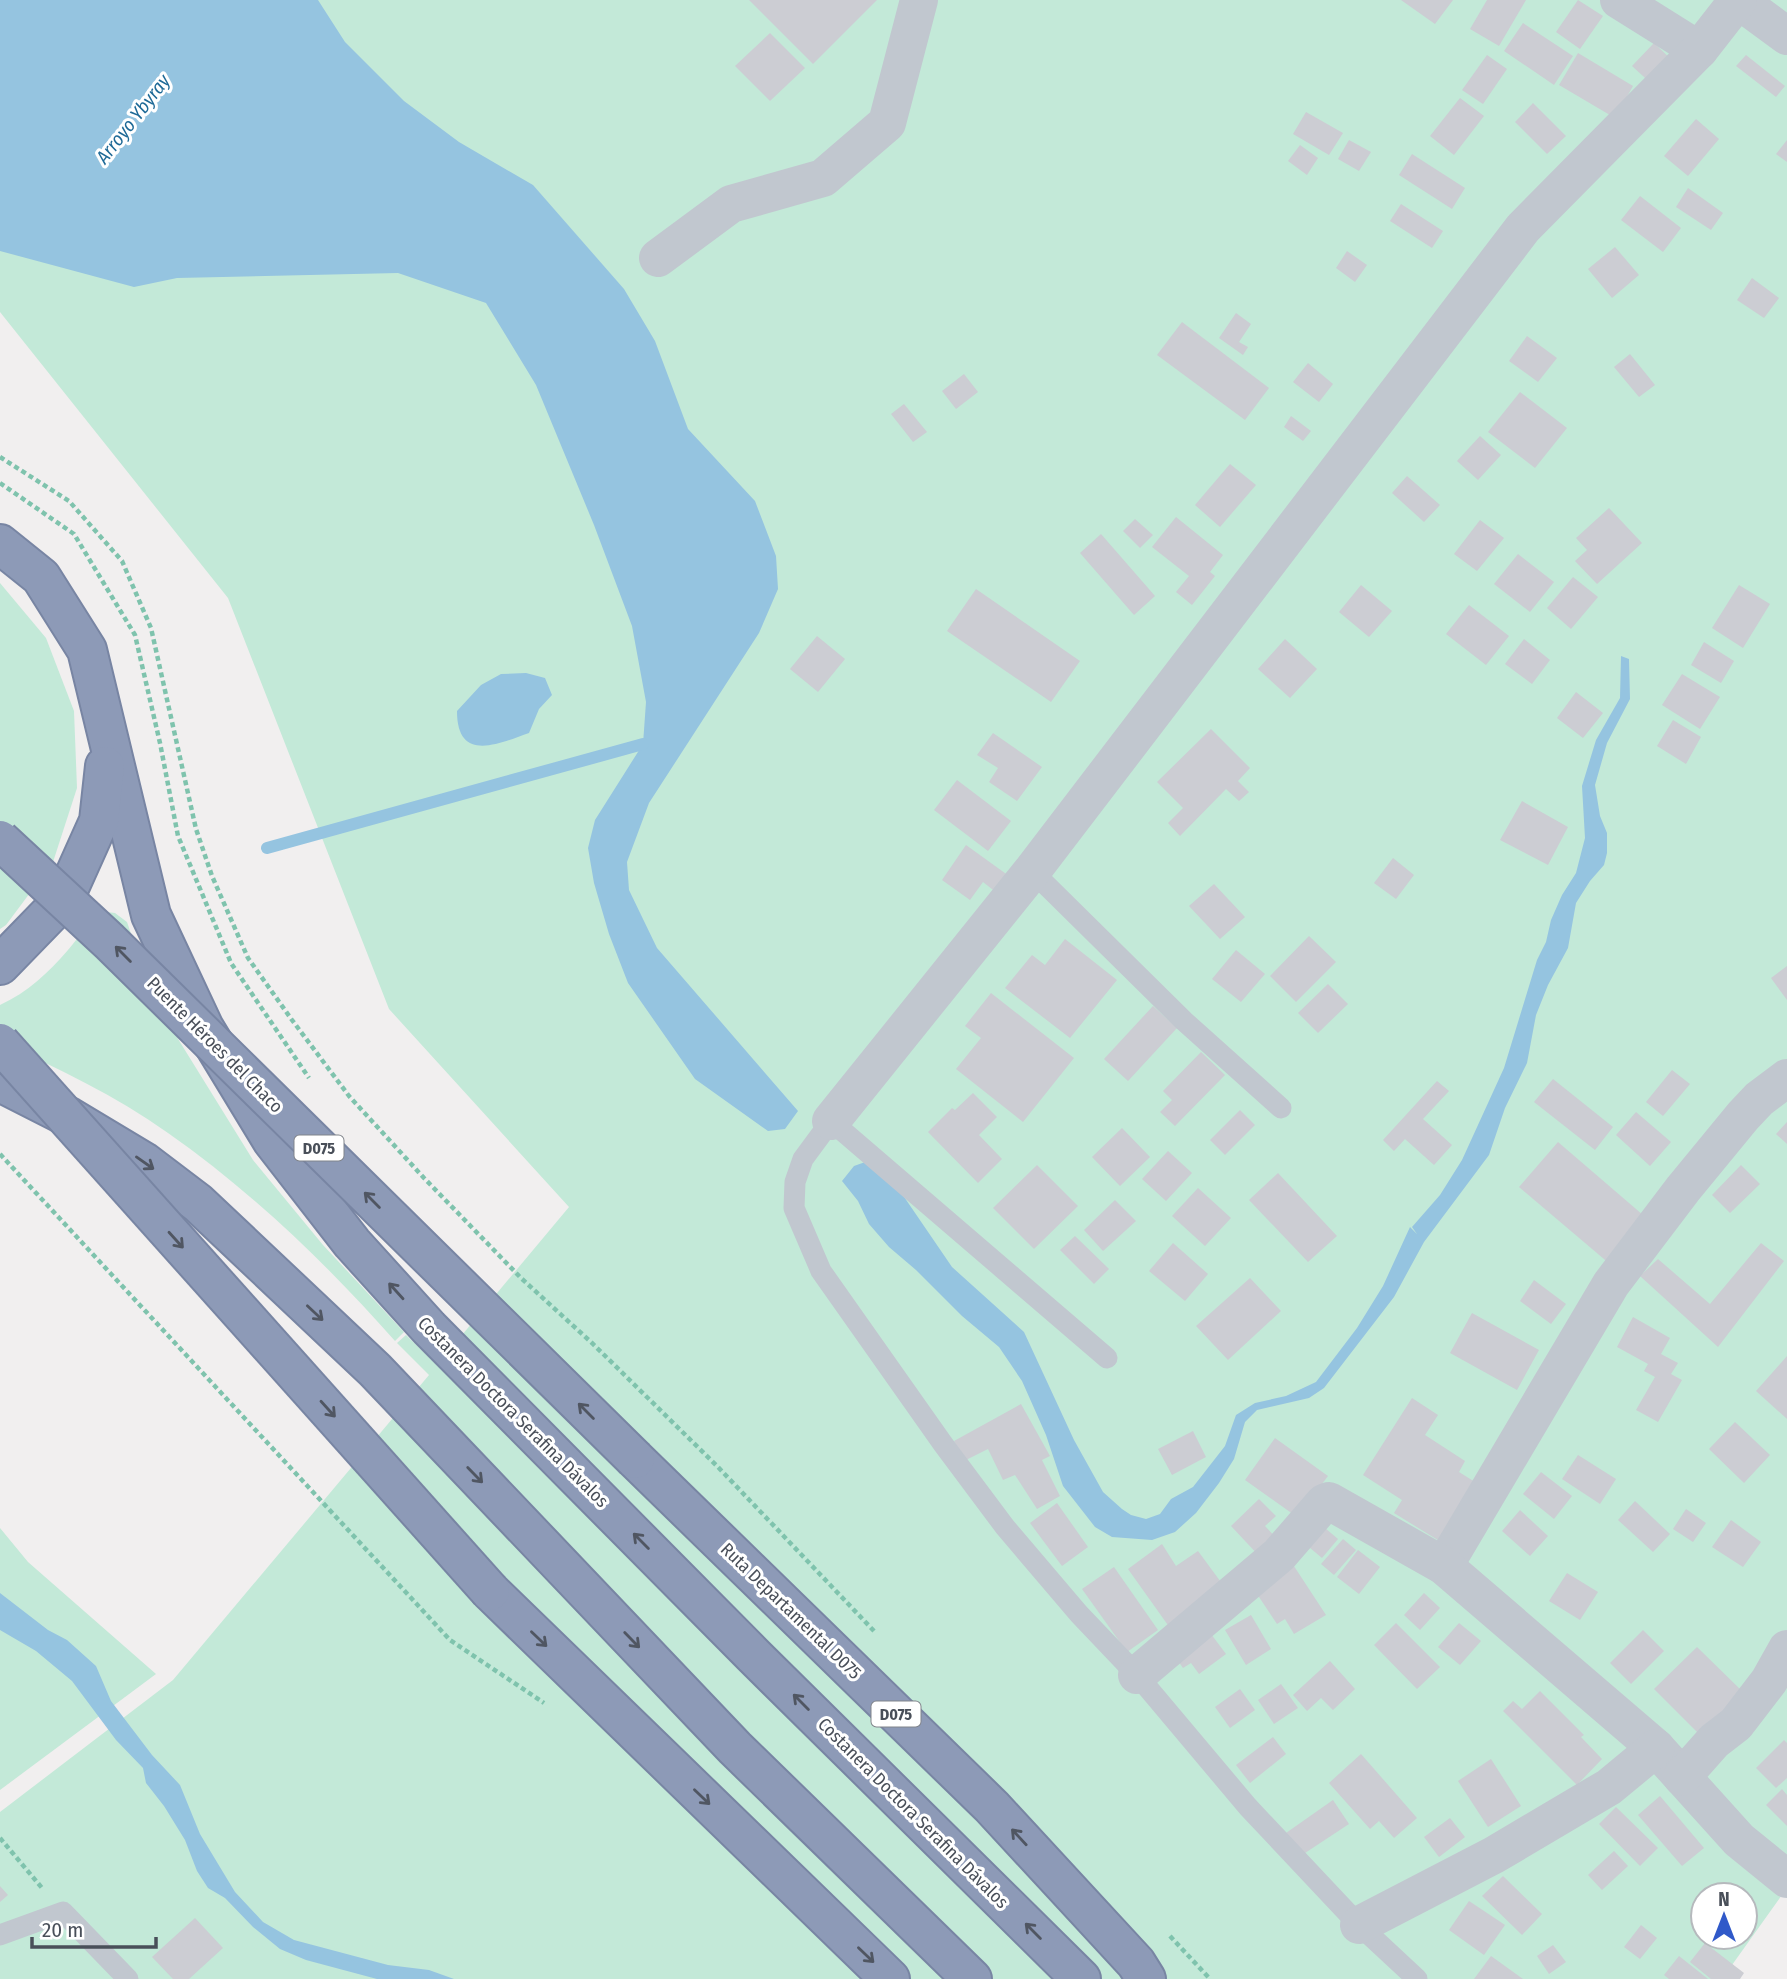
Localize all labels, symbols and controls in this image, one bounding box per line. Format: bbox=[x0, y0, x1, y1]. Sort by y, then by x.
water label: Arroyo Ybyray bbox=[90, 69, 175, 169]
one-way arrow bbox=[115, 946, 132, 963]
street label: Puente Héroes del Chaco bbox=[143, 973, 287, 1117]
road number: D075 bbox=[294, 1136, 344, 1160]
one-way arrow bbox=[135, 1156, 154, 1170]
one-way arrow bbox=[364, 1192, 381, 1209]
one-way arrow bbox=[168, 1231, 184, 1249]
one-way arrow bbox=[388, 1283, 404, 1301]
one-way arrow bbox=[306, 1305, 323, 1322]
street label: Costanera Doctora Serafina Dávalos bbox=[413, 1312, 613, 1512]
one-way arrow bbox=[320, 1400, 336, 1418]
one-way arrow bbox=[578, 1403, 595, 1420]
one-way arrow bbox=[467, 1466, 484, 1483]
one-way arrow bbox=[632, 1533, 649, 1550]
street label: Ruta Departamental D075 bbox=[716, 1538, 866, 1684]
one-way arrow bbox=[530, 1630, 547, 1647]
one-way arrow bbox=[624, 1631, 641, 1648]
one-way arrow bbox=[793, 1694, 810, 1711]
road number: D075 bbox=[872, 1702, 920, 1726]
street label: Costanera Doctora Serafina Dávalos bbox=[813, 1713, 1013, 1913]
one-way arrow bbox=[694, 1788, 711, 1805]
one-way arrow bbox=[1011, 1828, 1027, 1846]
north arrow bbox=[1689, 1881, 1759, 1951]
text: N bbox=[1718, 1888, 1730, 1911]
scale bar bbox=[32, 1906, 156, 1950]
text: 20 m bbox=[42, 1917, 83, 1943]
one-way arrow bbox=[1025, 1923, 1042, 1940]
one-way arrow bbox=[857, 1947, 874, 1964]

